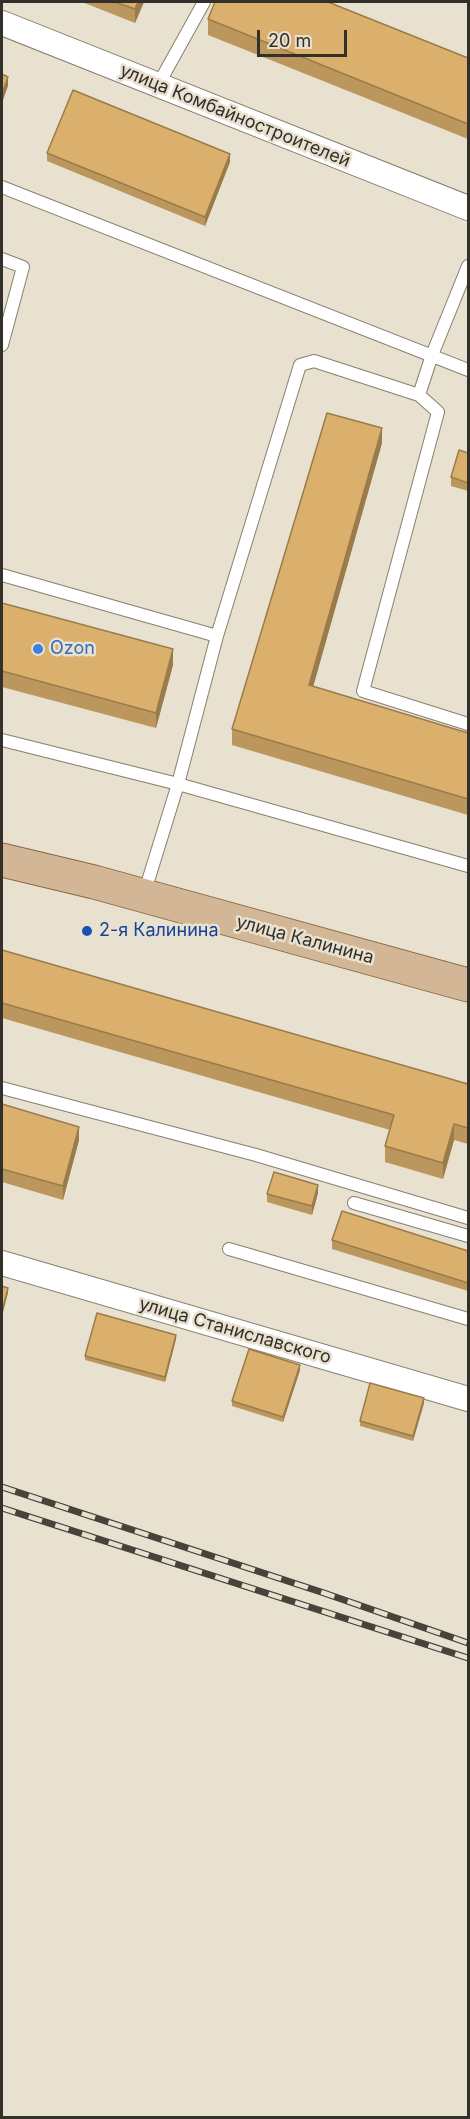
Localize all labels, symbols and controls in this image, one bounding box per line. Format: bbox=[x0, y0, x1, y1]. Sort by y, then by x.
scale bar bbox=[260, 18, 350, 56]
text: 20 m bbox=[268, 30, 311, 51]
street label: улица Комбайностроителей bbox=[117, 60, 353, 172]
place label: Ozon bbox=[50, 638, 95, 660]
marker: Ozon bbox=[31, 642, 45, 656]
street label: улица Калинина bbox=[234, 911, 376, 969]
place label: 2-я Калинина bbox=[99, 920, 219, 942]
marker: 2-я Калинина bbox=[80, 924, 94, 938]
street label: улица Станиславского bbox=[136, 1293, 334, 1369]

